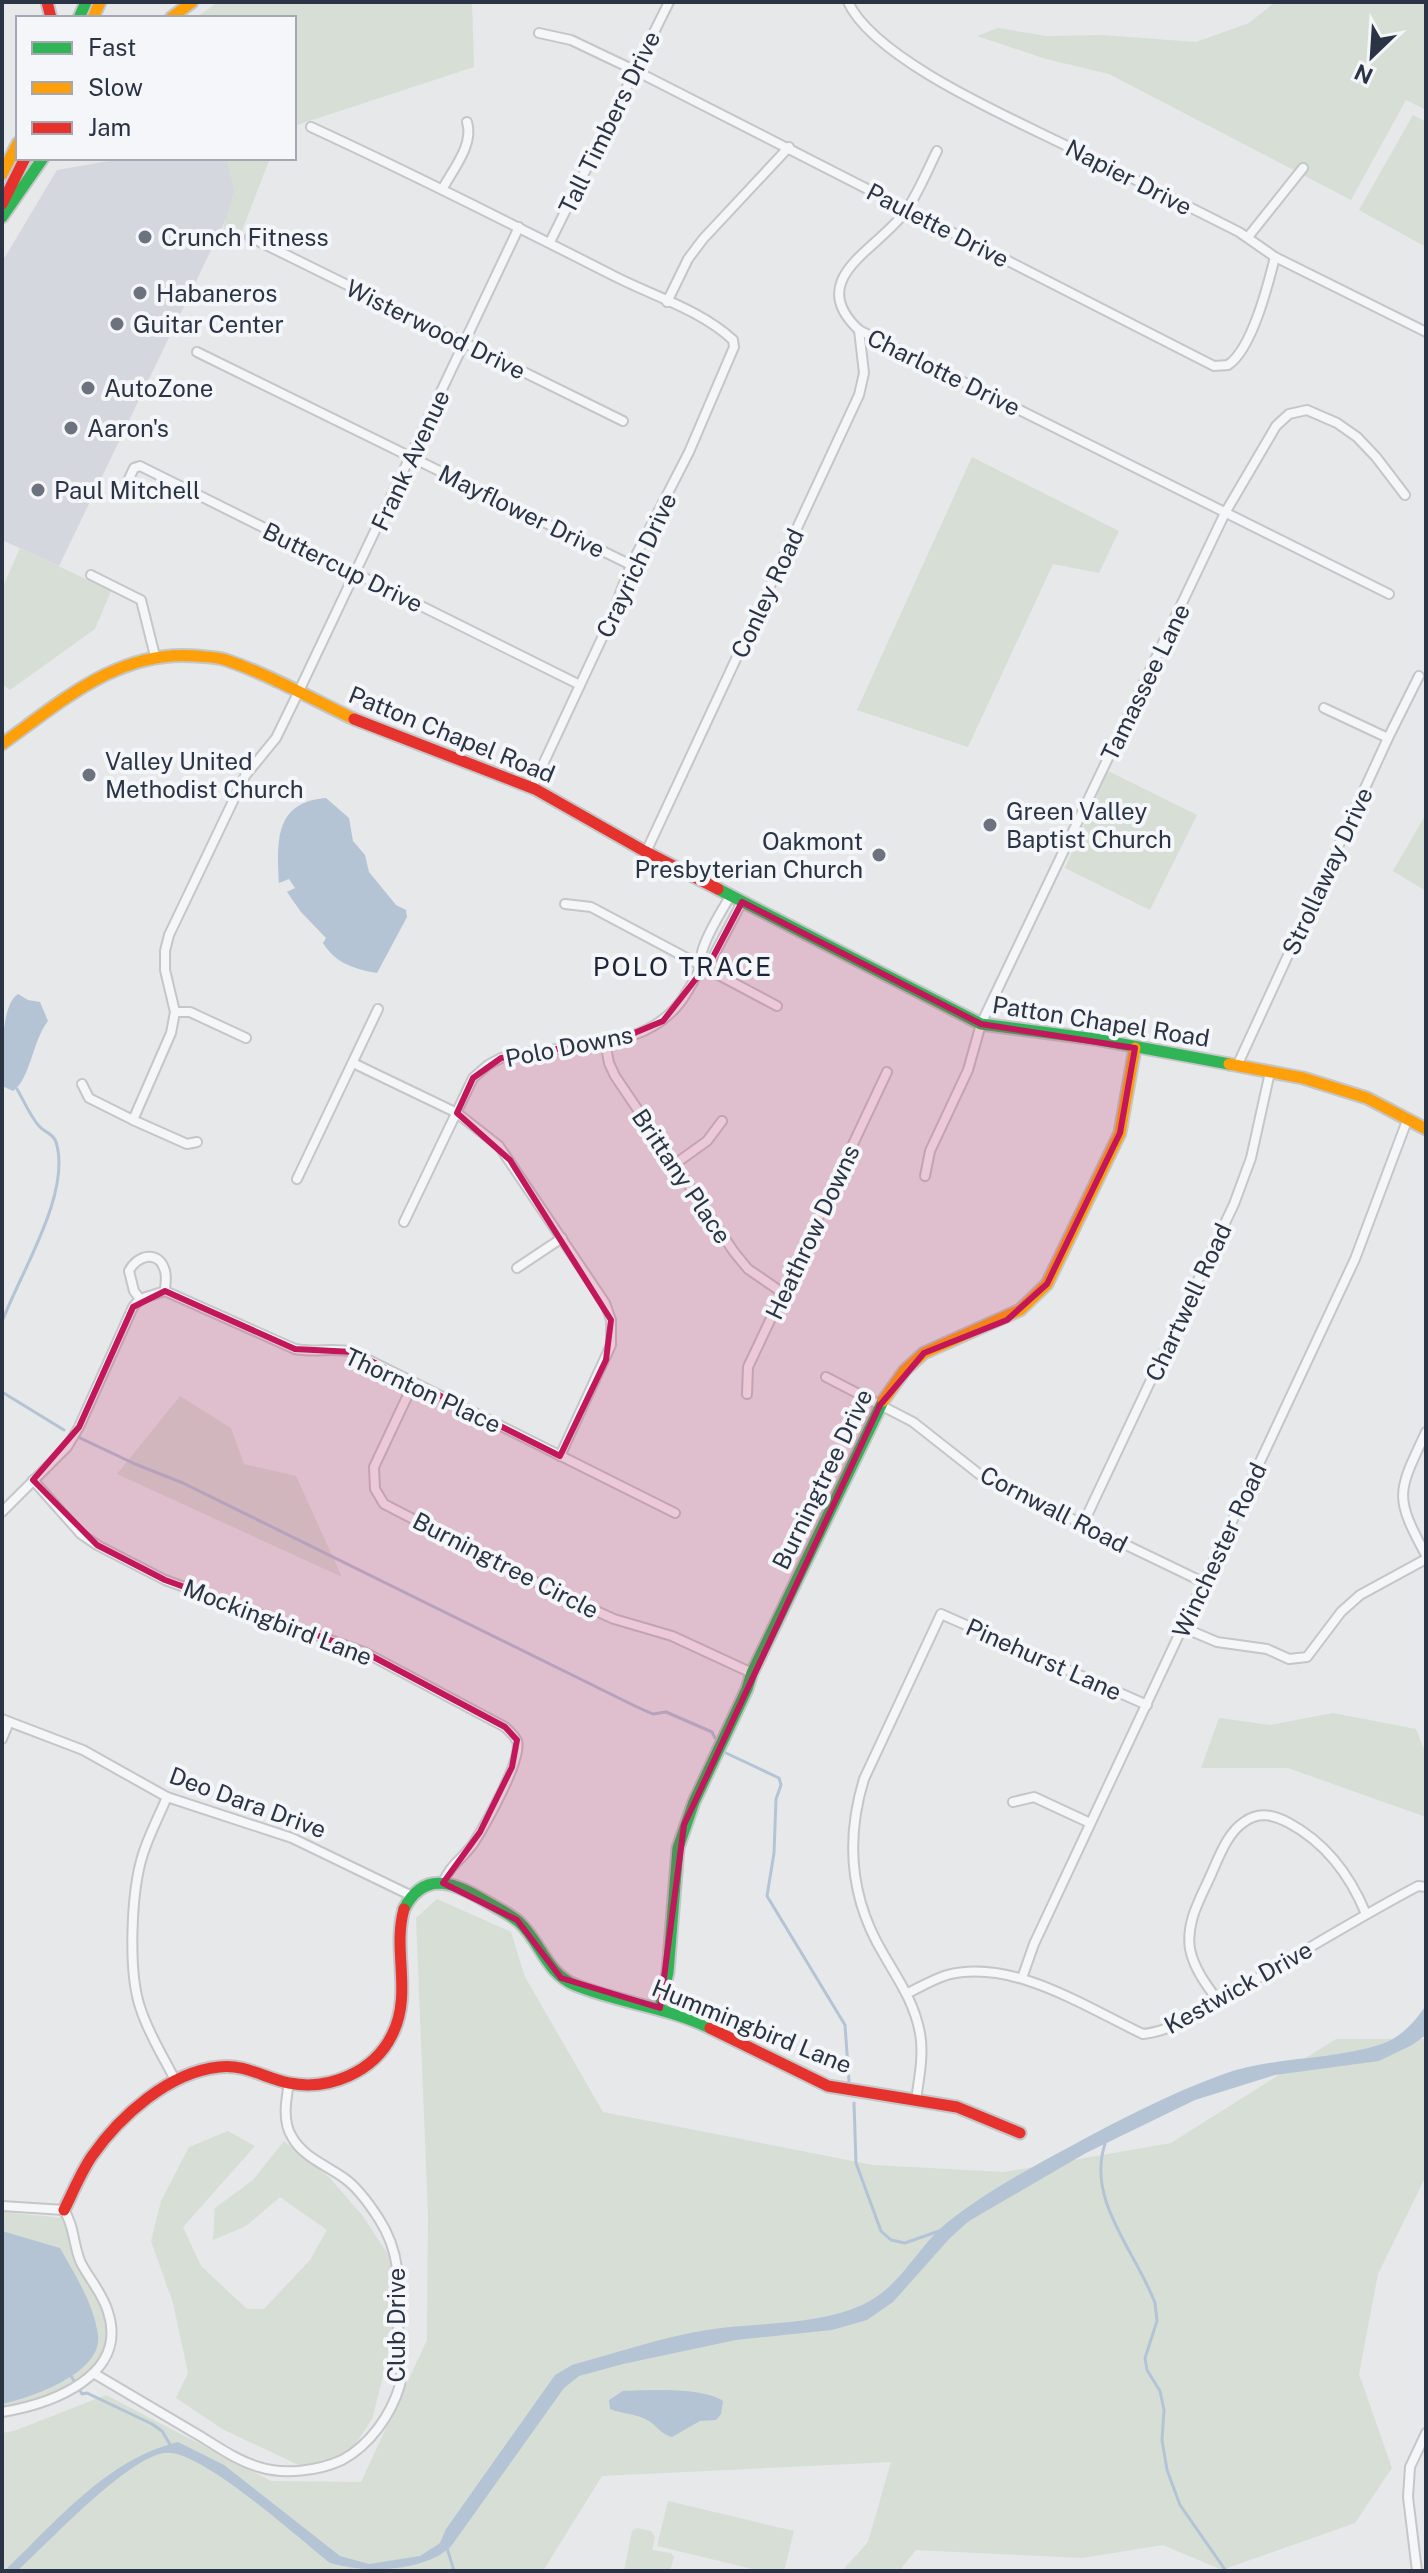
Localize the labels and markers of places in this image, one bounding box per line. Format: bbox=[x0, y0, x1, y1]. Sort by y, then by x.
place label: Crunch Fitness bbox=[161, 223, 329, 251]
marker: Crunch Fitness bbox=[136, 228, 154, 246]
place label: Habaneros bbox=[156, 279, 277, 307]
marker: Habaneros bbox=[131, 284, 149, 302]
place label: Guitar Center bbox=[133, 310, 284, 338]
marker: Guitar Center bbox=[108, 315, 126, 333]
place label: AutoZone bbox=[104, 374, 213, 402]
marker: AutoZone bbox=[79, 379, 97, 397]
place label: Aaron's bbox=[87, 414, 169, 442]
marker: Aaron's bbox=[62, 419, 80, 437]
place label: Paul Mitchell bbox=[54, 476, 200, 504]
marker: Paul Mitchell bbox=[29, 481, 47, 499]
place label: Valley United Methodist Church bbox=[105, 747, 304, 803]
marker: Valley United Methodist Church bbox=[80, 766, 98, 784]
place label: Green Valley Baptist Church bbox=[1006, 797, 1172, 853]
marker: Green Valley Baptist Church bbox=[981, 816, 999, 834]
place label: Oakmont Presbyterian Church bbox=[635, 827, 863, 883]
marker: Oakmont Presbyterian Church bbox=[870, 846, 888, 864]

